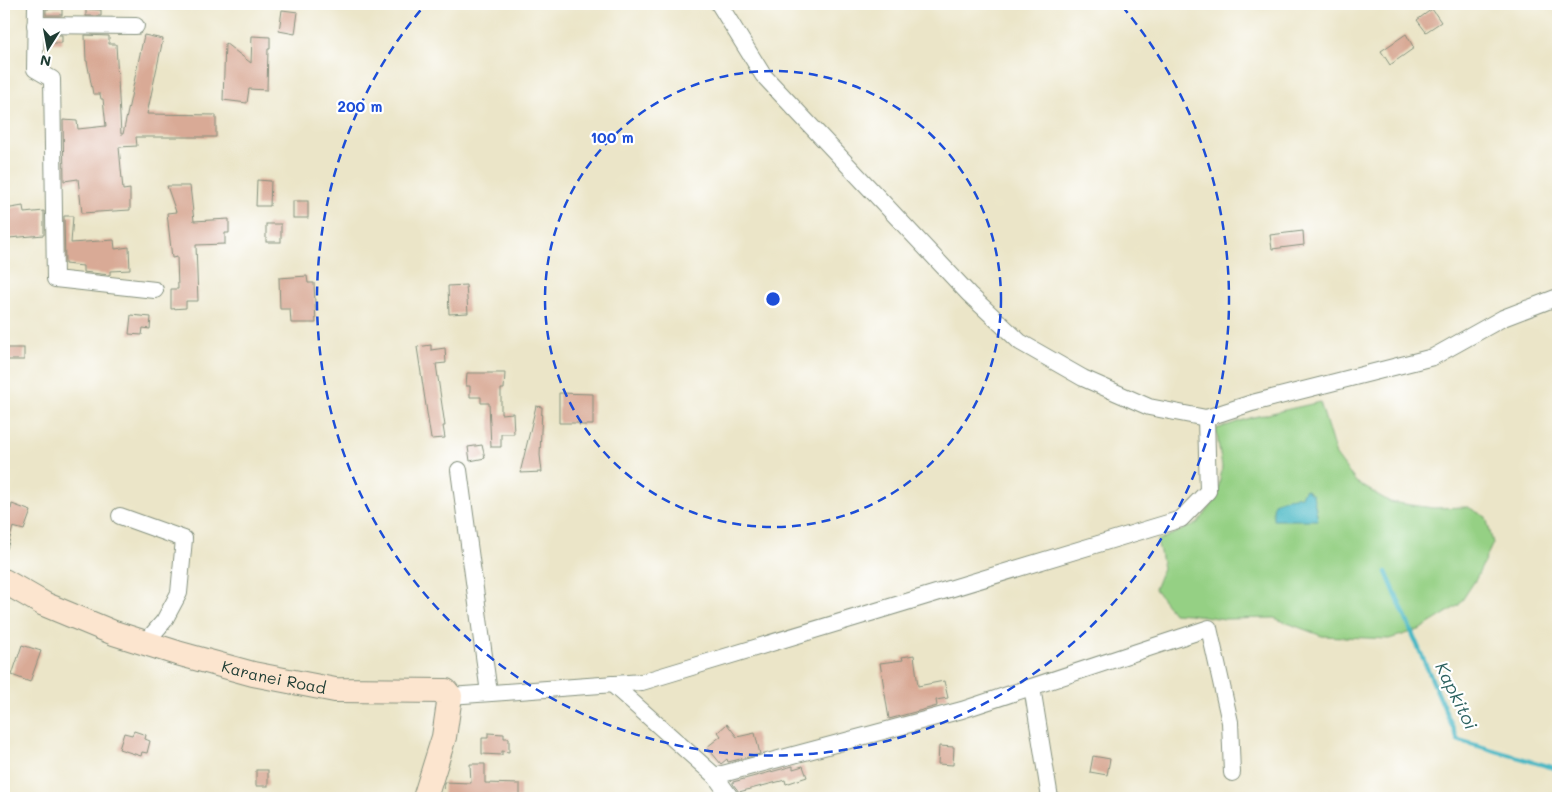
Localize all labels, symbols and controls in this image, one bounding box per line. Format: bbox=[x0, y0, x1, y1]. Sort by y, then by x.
north arrow bbox=[22, 22, 72, 72]
text: N bbox=[38, 51, 52, 72]
text: 200 m bbox=[338, 96, 383, 116]
text: 100 m bbox=[590, 127, 634, 147]
centre of rings bbox=[764, 290, 782, 308]
street label: Karanei Road bbox=[219, 655, 328, 698]
water label: Kapkitoi bbox=[1430, 658, 1484, 734]

